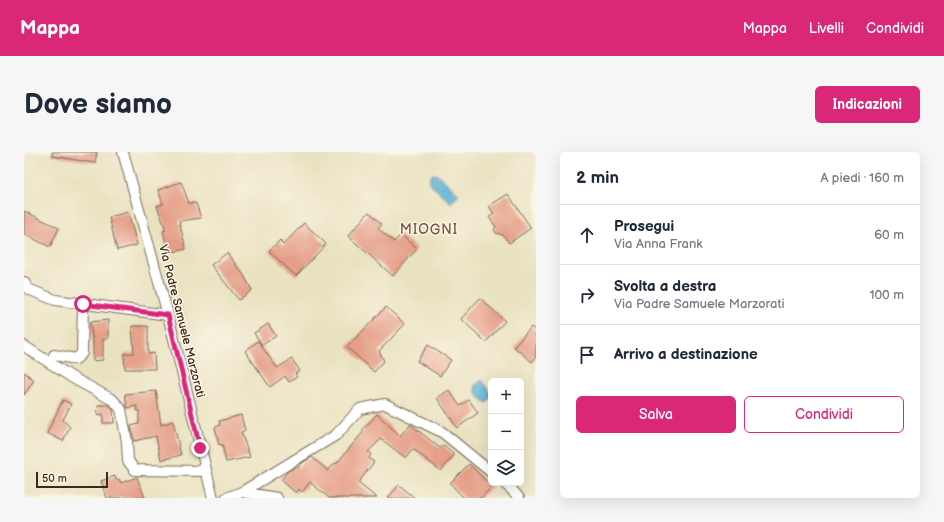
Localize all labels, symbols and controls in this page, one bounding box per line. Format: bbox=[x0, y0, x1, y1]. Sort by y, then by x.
text: Mappa bbox=[20, 17, 80, 40]
text: Mappa bbox=[743, 20, 787, 37]
text: Livelli bbox=[809, 20, 844, 37]
text: Condividi bbox=[866, 20, 924, 37]
button: Indicazioni bbox=[815, 86, 920, 123]
text: Dove siamo bbox=[24, 88, 172, 121]
text: 2 min bbox=[576, 168, 619, 188]
text: A piedi · 160 m bbox=[820, 170, 904, 186]
text: Prosegui bbox=[614, 217, 674, 236]
district label: MIOGNI bbox=[400, 221, 458, 238]
icon: ahead bbox=[576, 224, 598, 246]
text: 60 m bbox=[874, 227, 904, 243]
text: Via Anna Frank bbox=[614, 236, 703, 252]
street label: Via Padre Samuele Marzorati bbox=[155, 243, 208, 399]
text: Svolta a destra bbox=[614, 277, 716, 296]
icon: right bbox=[576, 284, 598, 306]
text: 100 m bbox=[869, 287, 904, 303]
route start bbox=[74, 295, 92, 313]
text: Via Padre Samuele Marzorati bbox=[614, 296, 784, 312]
icon: arrive bbox=[576, 344, 598, 366]
text: Arrivo a destinazione bbox=[614, 345, 758, 364]
map controls bbox=[488, 378, 524, 486]
button: + bbox=[488, 378, 524, 414]
button: Salva bbox=[576, 396, 736, 433]
button: Condividi bbox=[744, 396, 904, 433]
button: − bbox=[488, 414, 524, 450]
route end bbox=[191, 439, 209, 457]
button: layers bbox=[488, 450, 524, 486]
scale bar bbox=[36, 470, 108, 489]
text: 50 m bbox=[42, 472, 67, 485]

